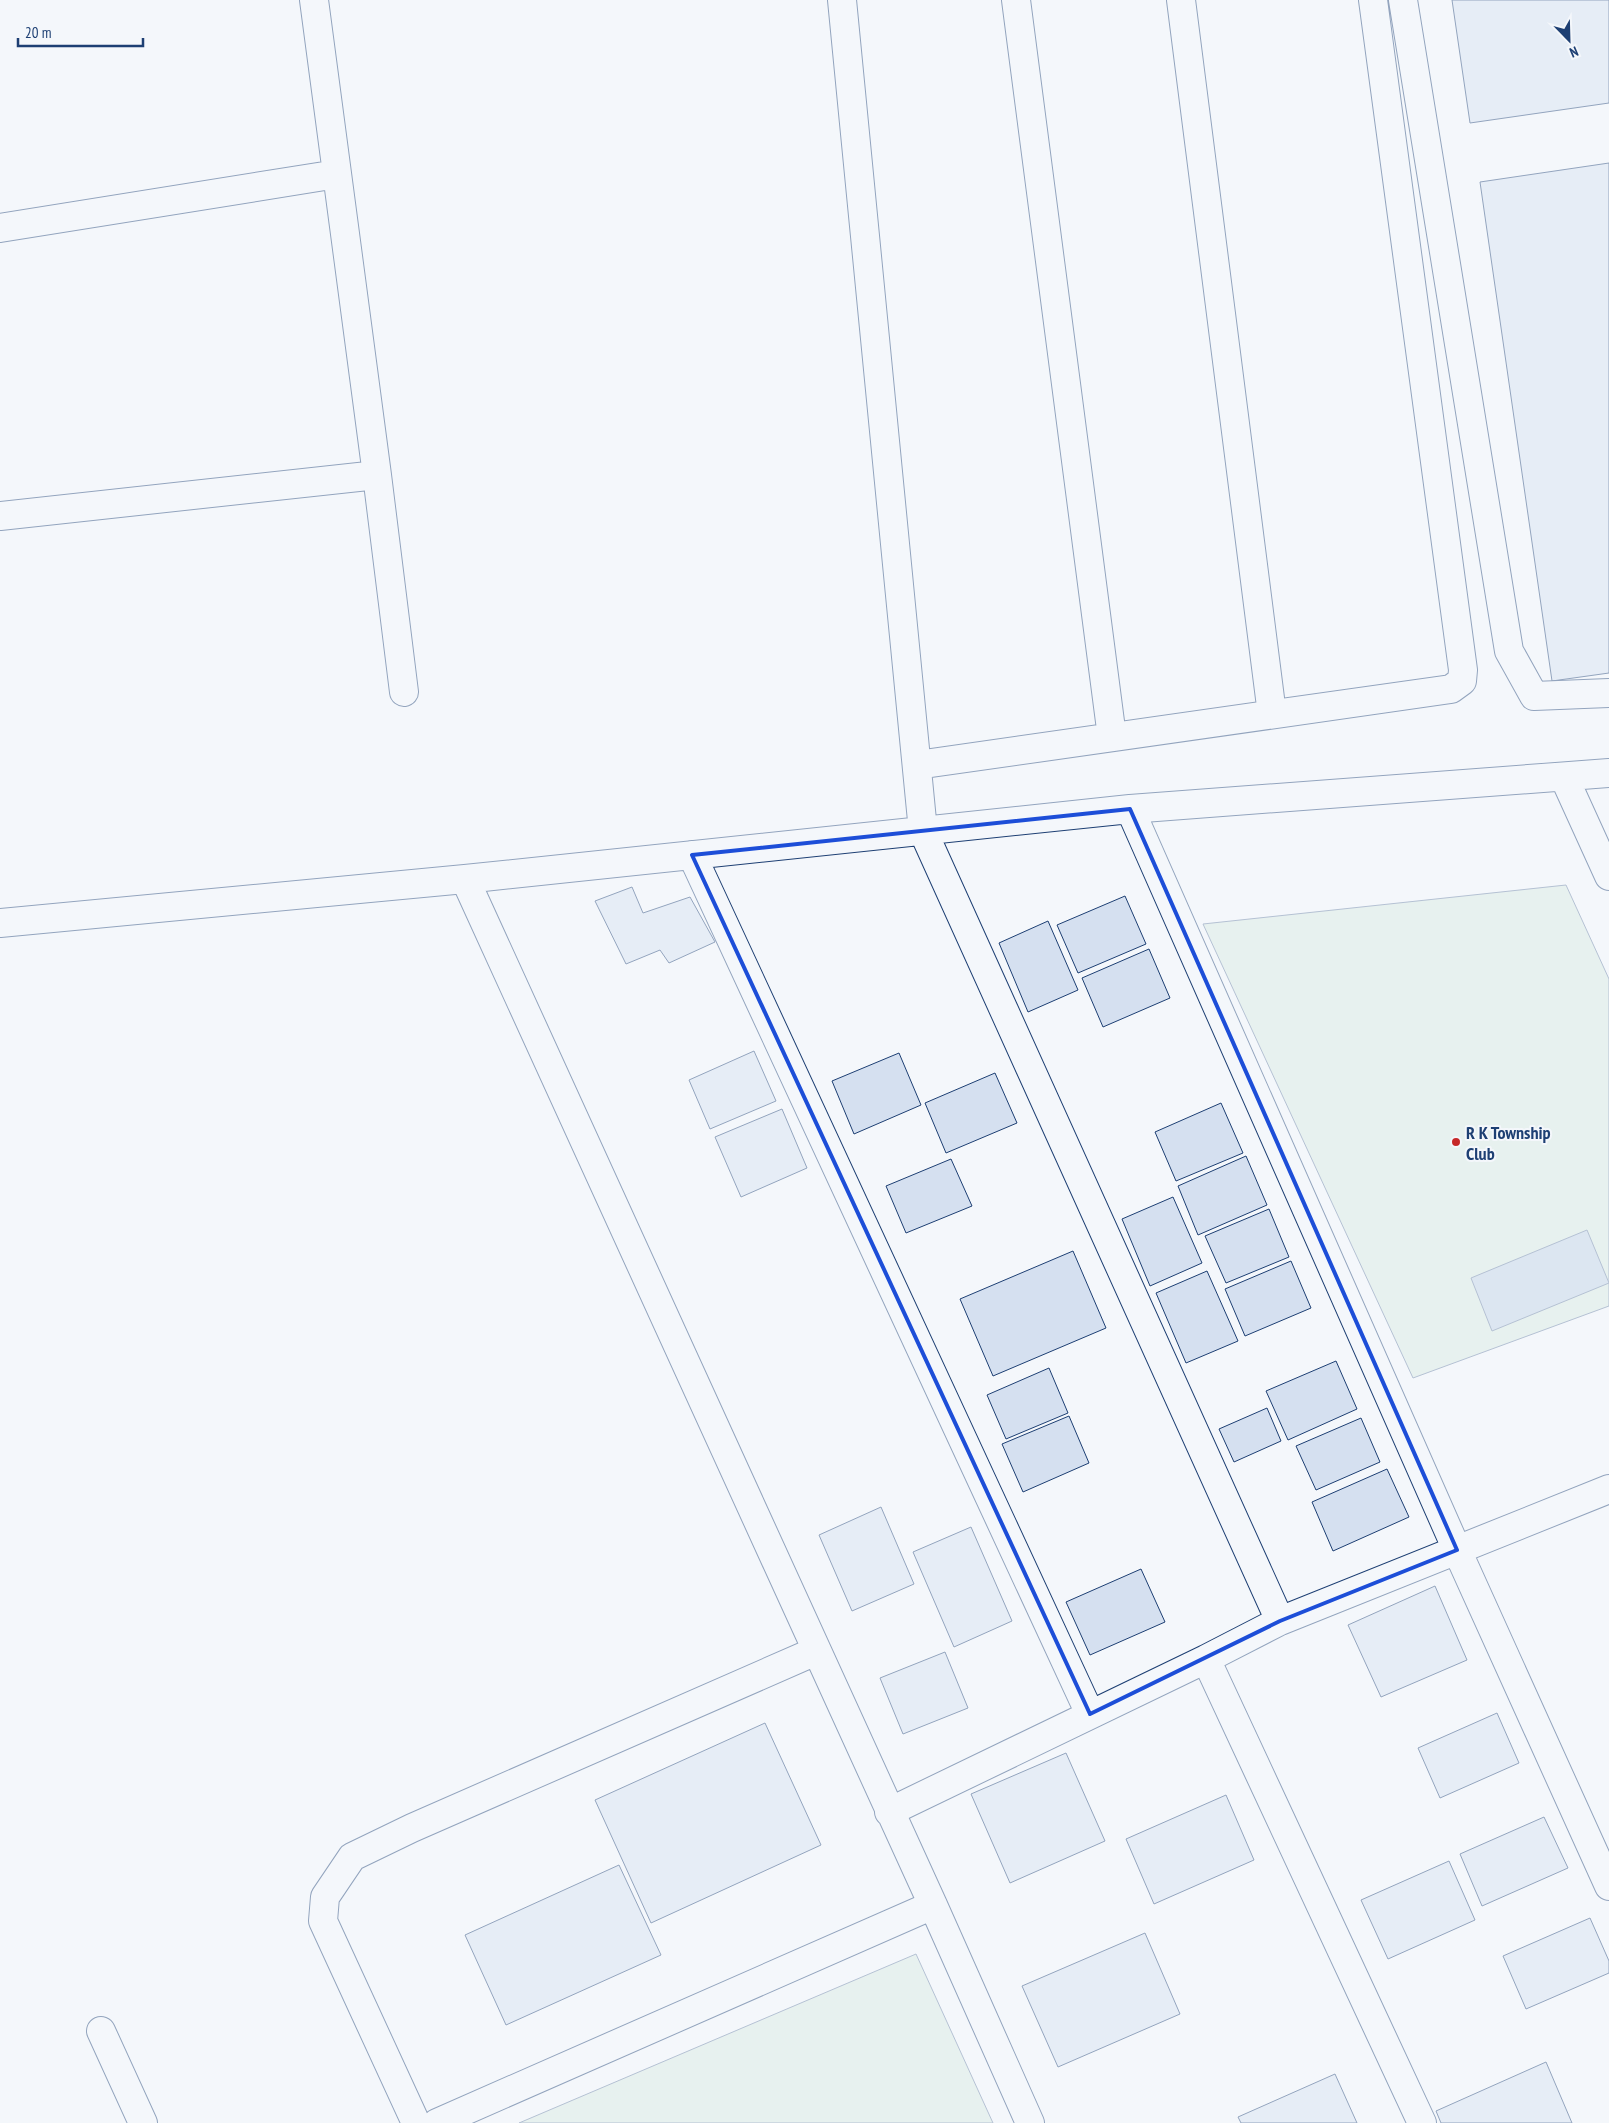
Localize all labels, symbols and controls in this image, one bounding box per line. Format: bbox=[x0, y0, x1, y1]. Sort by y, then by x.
scale bar bbox=[18, 15, 142, 47]
north arrow bbox=[1544, 15, 1594, 65]
text: 20 m bbox=[25, 23, 51, 42]
text: N bbox=[1567, 42, 1581, 62]
place label: R K Township Club bbox=[1466, 1121, 1551, 1165]
marker: R K Township Club bbox=[1450, 1136, 1462, 1148]

